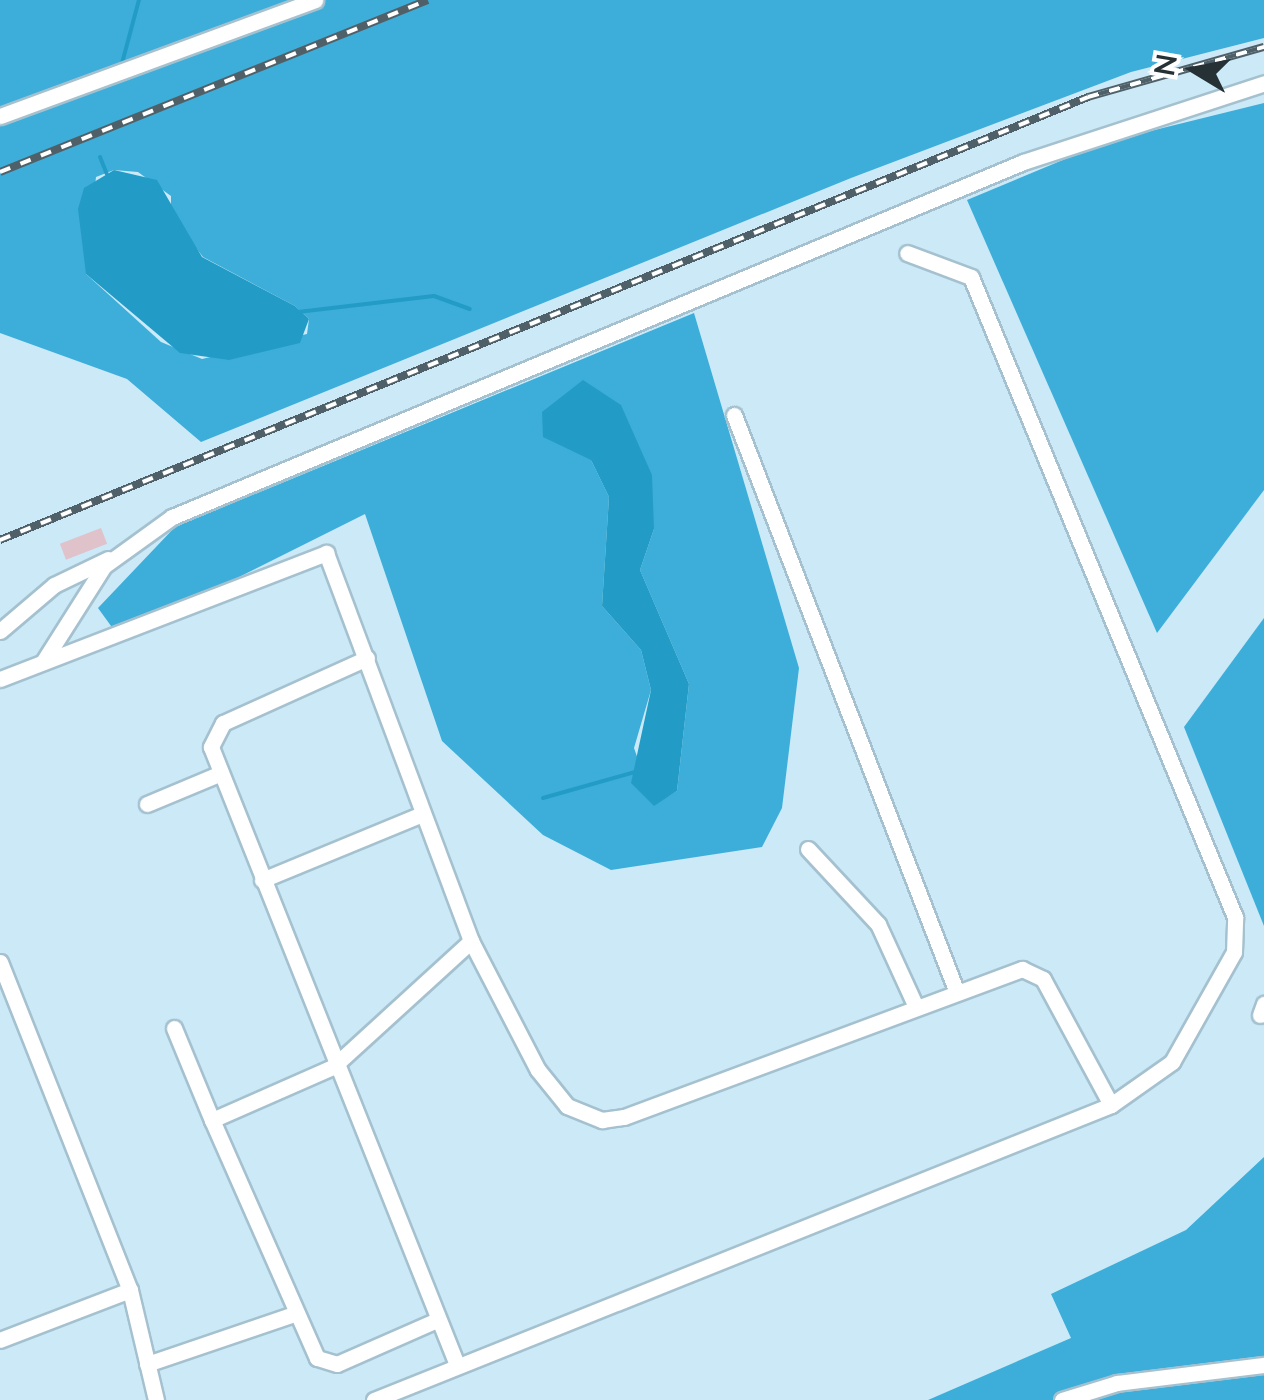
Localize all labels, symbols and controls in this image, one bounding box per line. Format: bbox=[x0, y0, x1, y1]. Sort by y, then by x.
north arrow bbox=[1144, 20, 1244, 120]
text: N bbox=[1146, 51, 1183, 78]

